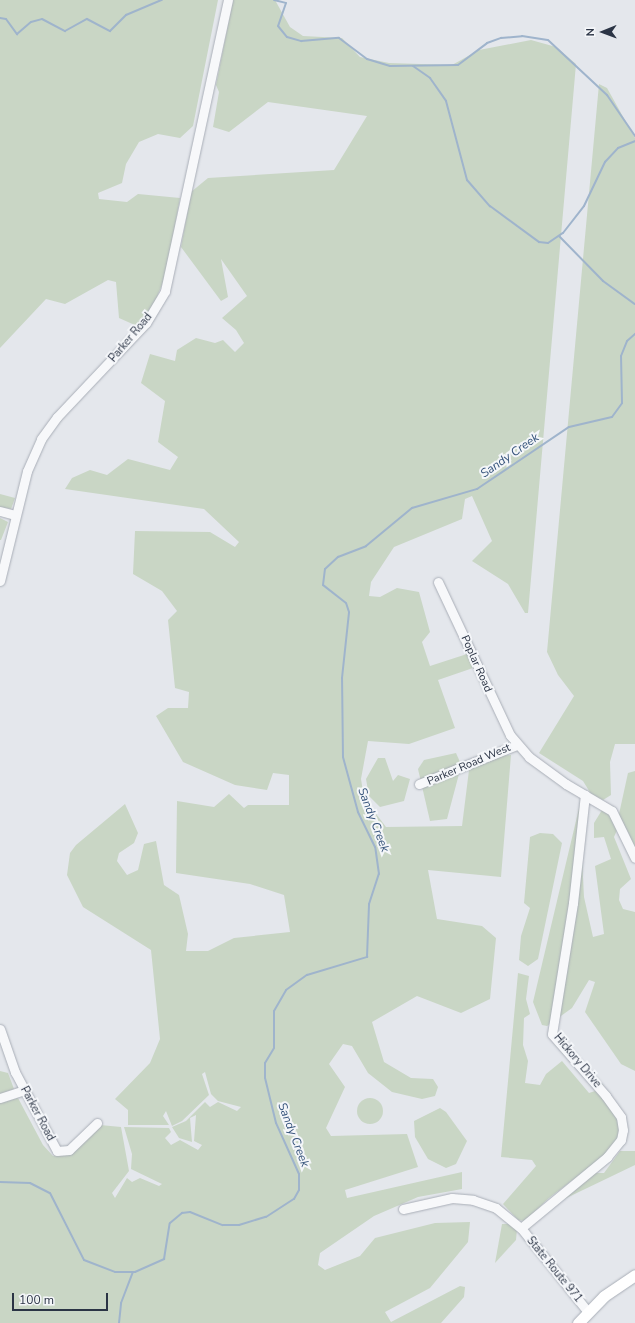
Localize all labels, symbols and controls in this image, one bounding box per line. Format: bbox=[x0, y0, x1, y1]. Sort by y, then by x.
north arrow bbox=[583, 12, 623, 52]
text: N bbox=[583, 28, 598, 36]
street label: Parker Road bbox=[107, 311, 155, 365]
water label: Sandy Creek bbox=[478, 431, 542, 481]
street label: Poplar Road bbox=[458, 634, 494, 694]
street label: Parker Road West bbox=[425, 741, 513, 789]
water label: Sandy Creek bbox=[354, 786, 392, 854]
street label: Hickory Drive bbox=[551, 1031, 603, 1091]
street label: Parker Road bbox=[17, 1084, 57, 1144]
water label: Sandy Creek bbox=[274, 1101, 312, 1169]
street label: State Route 971 bbox=[523, 1234, 585, 1306]
scale bar bbox=[14, 1285, 110, 1311]
text: 100 m bbox=[19, 1292, 54, 1308]

